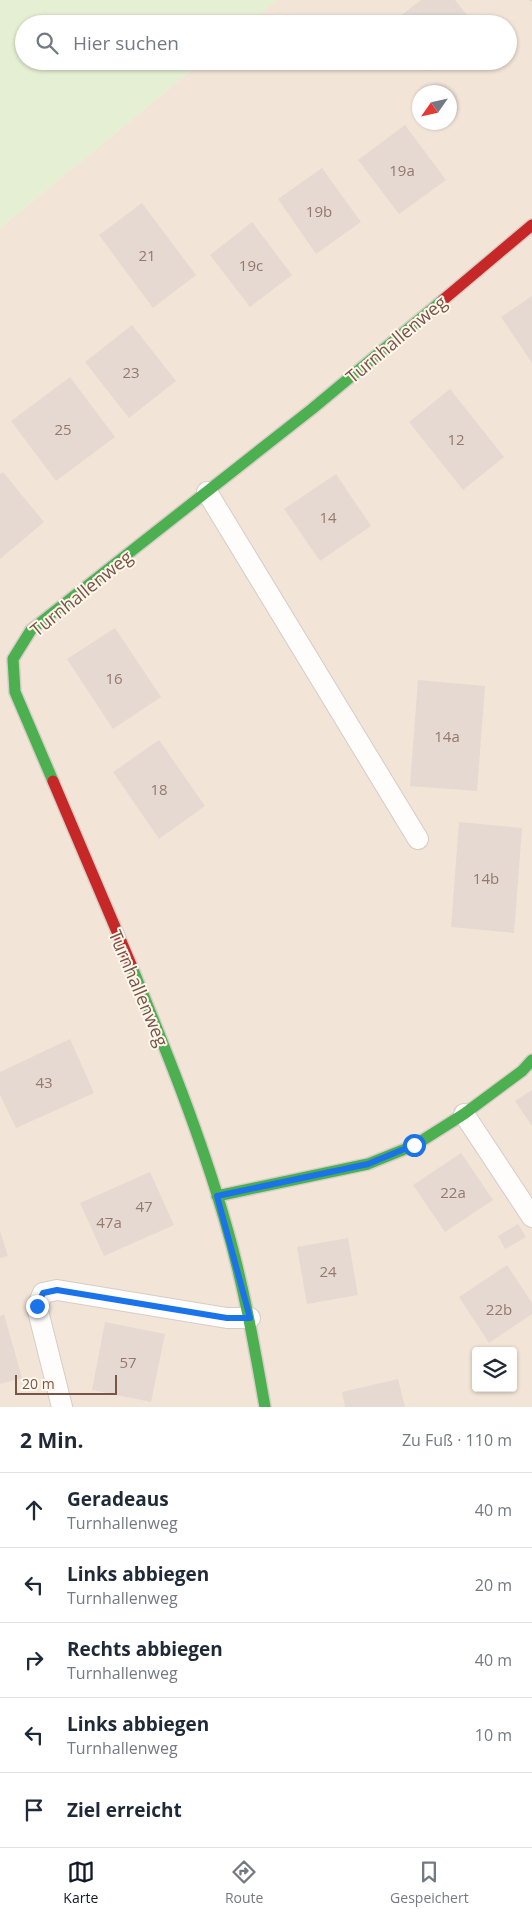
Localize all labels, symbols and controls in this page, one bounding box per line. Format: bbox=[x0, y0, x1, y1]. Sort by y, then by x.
search box bbox=[15, 15, 517, 70]
icon: search bbox=[33, 29, 61, 57]
text: Hier suchen bbox=[73, 30, 179, 56]
north arrow bbox=[412, 85, 457, 130]
house number: 19a bbox=[389, 160, 415, 180]
house number: 19b bbox=[306, 201, 332, 221]
house number: 21 bbox=[138, 245, 156, 265]
house number: 19c bbox=[239, 255, 263, 275]
street label: Turnhallenweg bbox=[341, 290, 452, 388]
house number: 23 bbox=[122, 362, 140, 382]
house number: 25 bbox=[54, 419, 72, 439]
house number: 12 bbox=[447, 429, 465, 449]
house number: 14 bbox=[319, 507, 337, 527]
street label: Turnhallenweg bbox=[25, 544, 137, 641]
house number: 16 bbox=[105, 668, 123, 688]
house number: 14a bbox=[434, 726, 460, 746]
house number: 18 bbox=[150, 779, 168, 799]
house number: 14b bbox=[473, 868, 499, 888]
street label: Turnhallenweg bbox=[104, 926, 174, 1050]
house number: 43 bbox=[35, 1072, 53, 1092]
route start bbox=[403, 1134, 426, 1157]
house number: 22a bbox=[440, 1182, 466, 1202]
house number: 47 bbox=[135, 1196, 153, 1216]
house number: 47a bbox=[96, 1212, 122, 1232]
house number: 24 bbox=[319, 1261, 337, 1281]
route end bbox=[26, 1295, 49, 1318]
house number: 22b bbox=[486, 1299, 512, 1319]
map controls bbox=[472, 1347, 517, 1392]
button: layers bbox=[472, 1347, 517, 1392]
house number: 57 bbox=[119, 1352, 137, 1372]
scale bar bbox=[15, 1372, 118, 1395]
text: 20 m bbox=[22, 1374, 55, 1393]
text: 2 Min. bbox=[20, 1426, 83, 1454]
text: Zu Fuß · 110 m bbox=[402, 1429, 512, 1451]
text: Geradeaus bbox=[67, 1486, 169, 1512]
icon: ahead bbox=[20, 1496, 48, 1524]
text: 40 m bbox=[475, 1499, 512, 1521]
text: Turnhallenweg bbox=[67, 1512, 178, 1534]
text: Links abbiegen bbox=[67, 1561, 209, 1587]
icon: left bbox=[20, 1571, 48, 1599]
text: 20 m bbox=[475, 1574, 512, 1596]
text: Turnhallenweg bbox=[67, 1587, 178, 1609]
text: Rechts abbiegen bbox=[67, 1636, 223, 1662]
icon: right bbox=[20, 1646, 48, 1674]
text: 40 m bbox=[475, 1649, 512, 1671]
text: Turnhallenweg bbox=[67, 1662, 178, 1684]
text: Links abbiegen bbox=[67, 1711, 209, 1737]
icon: left bbox=[20, 1721, 48, 1749]
text: 10 m bbox=[475, 1724, 512, 1746]
text: Turnhallenweg bbox=[67, 1737, 178, 1759]
icon: arrive bbox=[20, 1796, 48, 1824]
text: Ziel erreicht bbox=[67, 1797, 182, 1823]
tab: Karte bbox=[63, 1858, 98, 1907]
tab: Route bbox=[225, 1858, 263, 1907]
tab: Gespeichert bbox=[390, 1858, 469, 1907]

